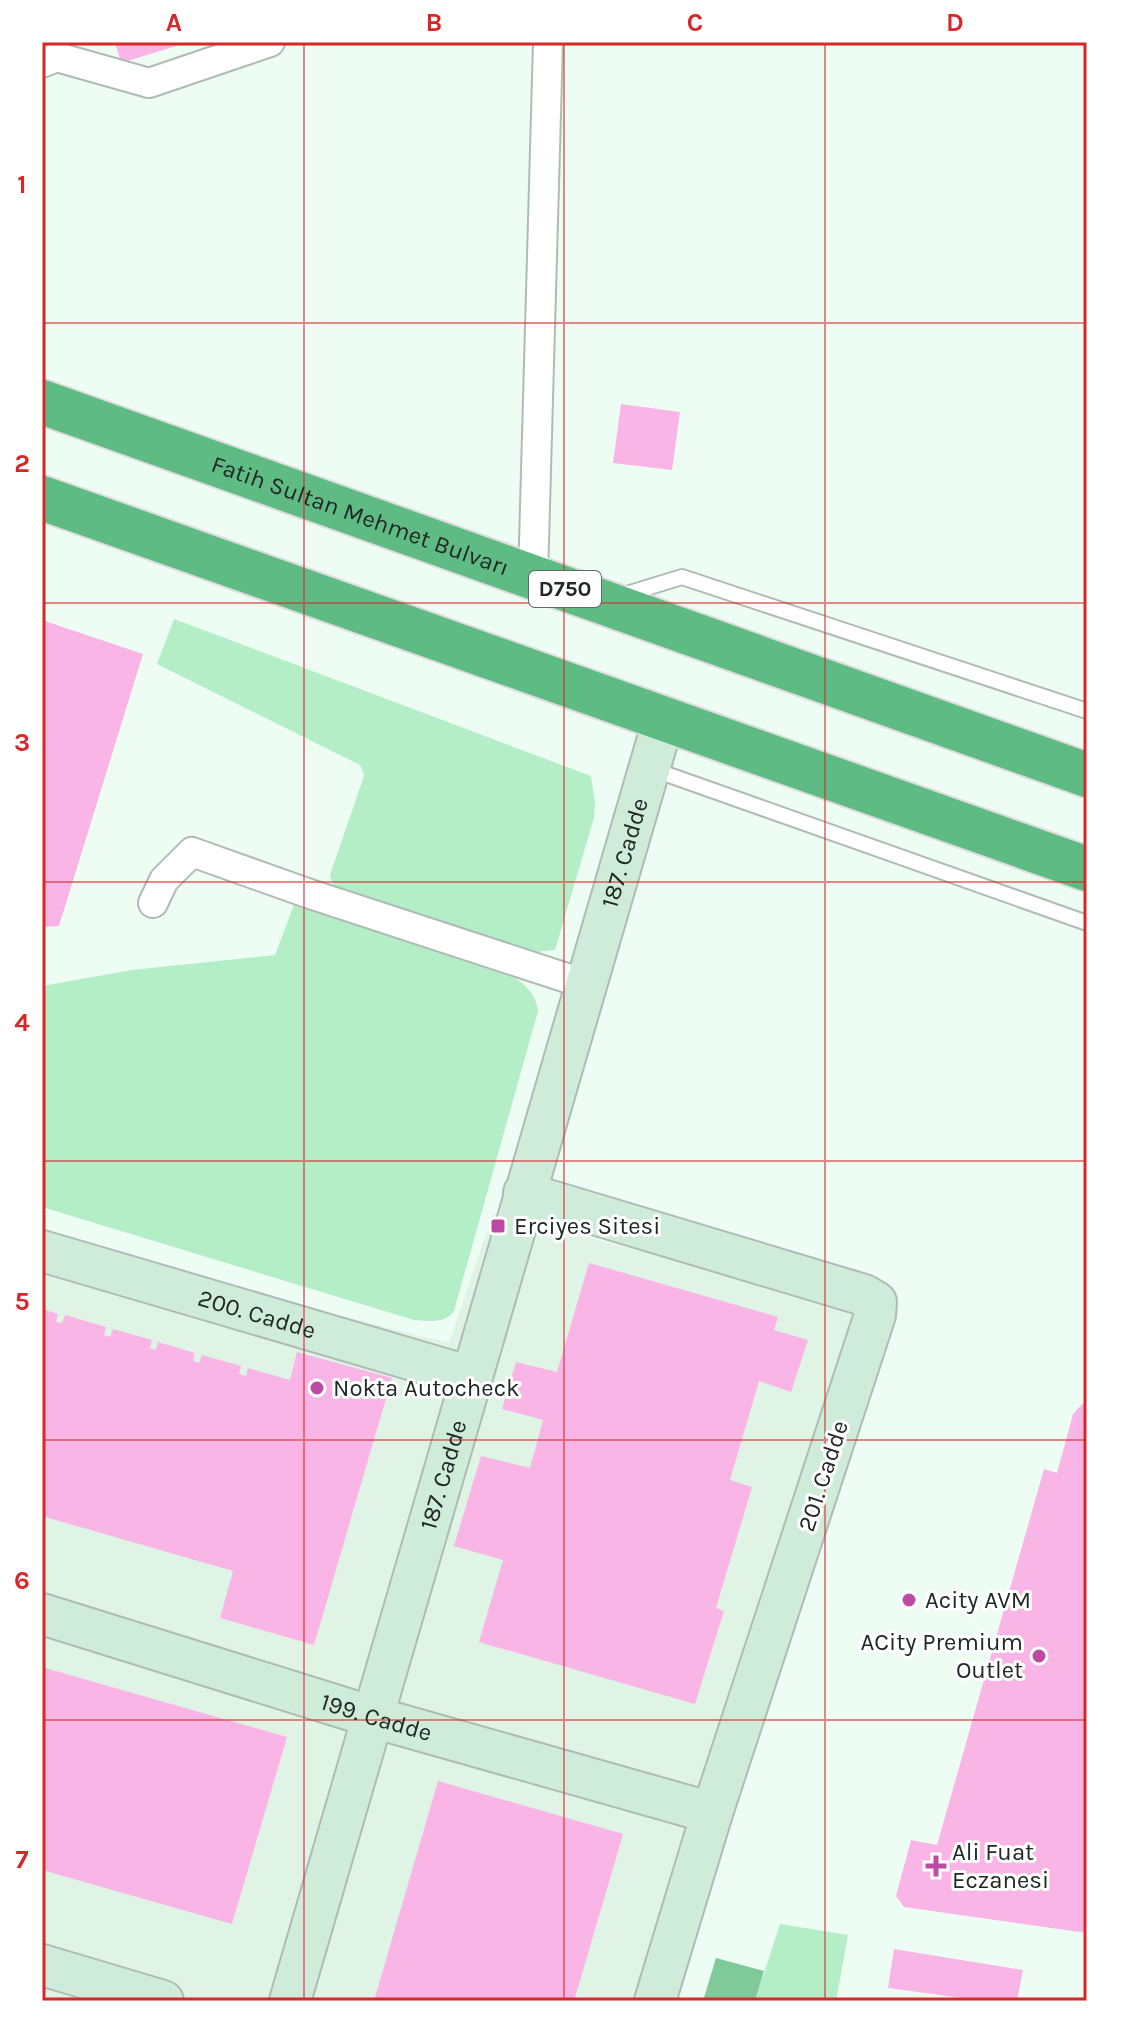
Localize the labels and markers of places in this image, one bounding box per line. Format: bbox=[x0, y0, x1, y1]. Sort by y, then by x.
place label: Erciyes Sitesi bbox=[514, 1212, 660, 1240]
marker: Erciyes Sitesi bbox=[489, 1217, 507, 1235]
place label: Nokta Autocheck bbox=[333, 1374, 520, 1402]
marker: Nokta Autocheck bbox=[308, 1379, 326, 1397]
place label: Acity AVM bbox=[925, 1586, 1031, 1614]
marker: Acity AVM bbox=[900, 1591, 918, 1609]
place label: ACity Premium Outlet bbox=[861, 1628, 1023, 1684]
marker: ACity Premium Outlet bbox=[1030, 1647, 1048, 1665]
place label: Ali Fuat Eczanesi bbox=[952, 1838, 1049, 1894]
marker: Ali Fuat Eczanesi bbox=[927, 1857, 945, 1875]

